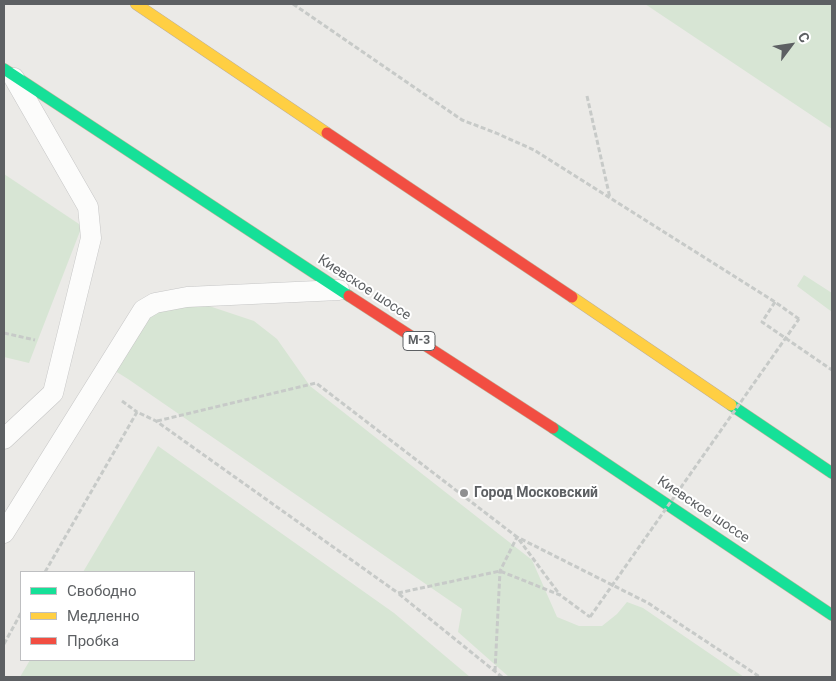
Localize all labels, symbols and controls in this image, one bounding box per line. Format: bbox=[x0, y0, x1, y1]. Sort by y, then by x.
north arrow bbox=[766, 20, 816, 70]
text: С bbox=[795, 29, 813, 45]
street label: Киевское шоссе bbox=[314, 252, 414, 324]
road number: М-3 bbox=[403, 332, 435, 351]
street label: Киевское шоссе bbox=[654, 473, 752, 547]
place label: Город Московский bbox=[474, 485, 598, 501]
marker: Город Московский bbox=[458, 487, 470, 499]
legend bbox=[20, 571, 195, 661]
text: Свободно bbox=[67, 582, 136, 600]
text: Медленно bbox=[67, 607, 140, 625]
text: Пробка bbox=[67, 632, 119, 650]

